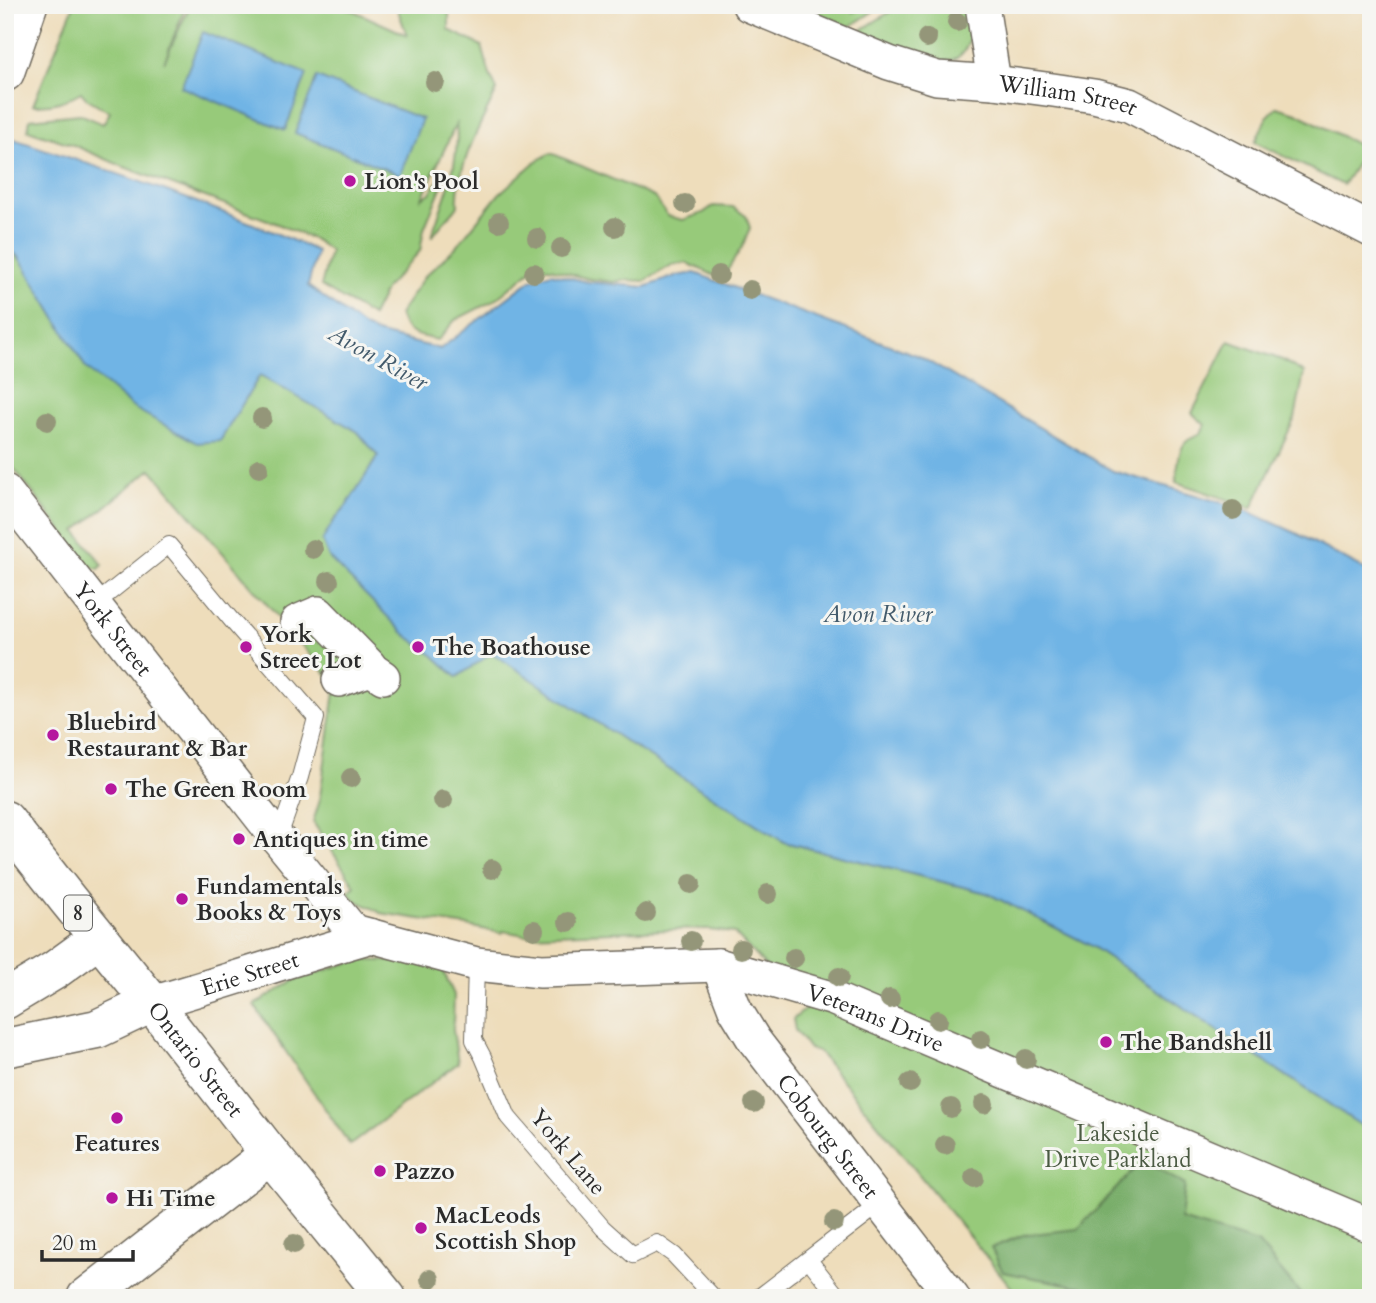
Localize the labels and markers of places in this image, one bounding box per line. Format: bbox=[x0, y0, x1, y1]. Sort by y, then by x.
place label: Lion's Pool bbox=[364, 166, 479, 197]
marker: Lion's Pool bbox=[342, 173, 358, 189]
place label: York Street Lot bbox=[260, 619, 361, 676]
place label: The Boathouse bbox=[432, 632, 591, 663]
marker: York Street Lot bbox=[238, 639, 254, 655]
marker: The Boathouse bbox=[410, 639, 426, 655]
place label: Bluebird Restaurant & Bar bbox=[67, 707, 248, 764]
marker: Bluebird Restaurant & Bar bbox=[45, 727, 61, 743]
place label: The Green Room bbox=[125, 774, 307, 805]
marker: The Green Room bbox=[103, 781, 119, 797]
place label: Antiques in time bbox=[253, 824, 429, 855]
marker: Antiques in time bbox=[231, 831, 247, 847]
place label: Fundamentals Books & Toys bbox=[196, 871, 342, 928]
marker: Fundamentals Books & Toys bbox=[174, 891, 190, 907]
place label: The Bandshell bbox=[1120, 1027, 1272, 1058]
marker: The Bandshell bbox=[1098, 1034, 1114, 1050]
marker: Features bbox=[109, 1110, 125, 1126]
place label: Features bbox=[74, 1128, 160, 1159]
place label: Pazzo bbox=[394, 1156, 455, 1187]
marker: Pazzo bbox=[372, 1163, 388, 1179]
place label: Hi Time bbox=[126, 1183, 216, 1214]
marker: Hi Time bbox=[104, 1190, 120, 1206]
place label: MacLeods Scottish Shop bbox=[435, 1200, 577, 1257]
marker: MacLeods Scottish Shop bbox=[413, 1220, 429, 1236]

